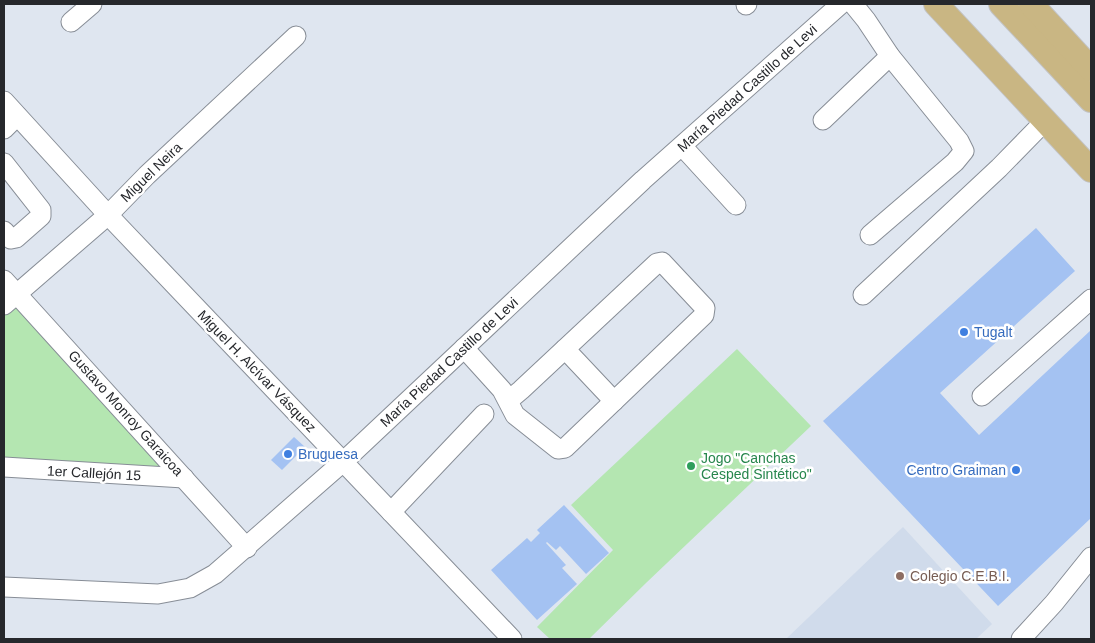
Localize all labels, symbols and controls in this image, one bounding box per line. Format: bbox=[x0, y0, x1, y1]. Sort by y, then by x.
street label: María Piedad Castillo de Levi bbox=[674, 21, 820, 155]
street label: Miguel Neira bbox=[117, 139, 185, 205]
street label: María Piedad Castillo de Levi bbox=[377, 294, 521, 430]
street label: Miguel H. Alcívar Vásquez bbox=[194, 307, 320, 435]
place label: Tugalt bbox=[974, 324, 1013, 340]
marker: Tugalt bbox=[958, 326, 970, 338]
street label: Gustavo Monroy Garaicoa bbox=[65, 347, 187, 479]
place label: Bruguesa bbox=[298, 446, 358, 462]
marker: Bruguesa bbox=[282, 448, 294, 460]
place label: Jogo "Canchas Cesped Sintético" bbox=[701, 450, 812, 482]
marker: Jogo "Canchas Cesped Sintético" bbox=[685, 460, 697, 472]
place label: Centro Graiman bbox=[906, 462, 1006, 478]
street label: 1er Callejón 15 bbox=[47, 463, 142, 483]
marker: Centro Graiman bbox=[1010, 464, 1022, 476]
place label: Colegio C.E.B.I. bbox=[910, 568, 1010, 584]
marker: Colegio C.E.B.I. bbox=[894, 570, 906, 582]

